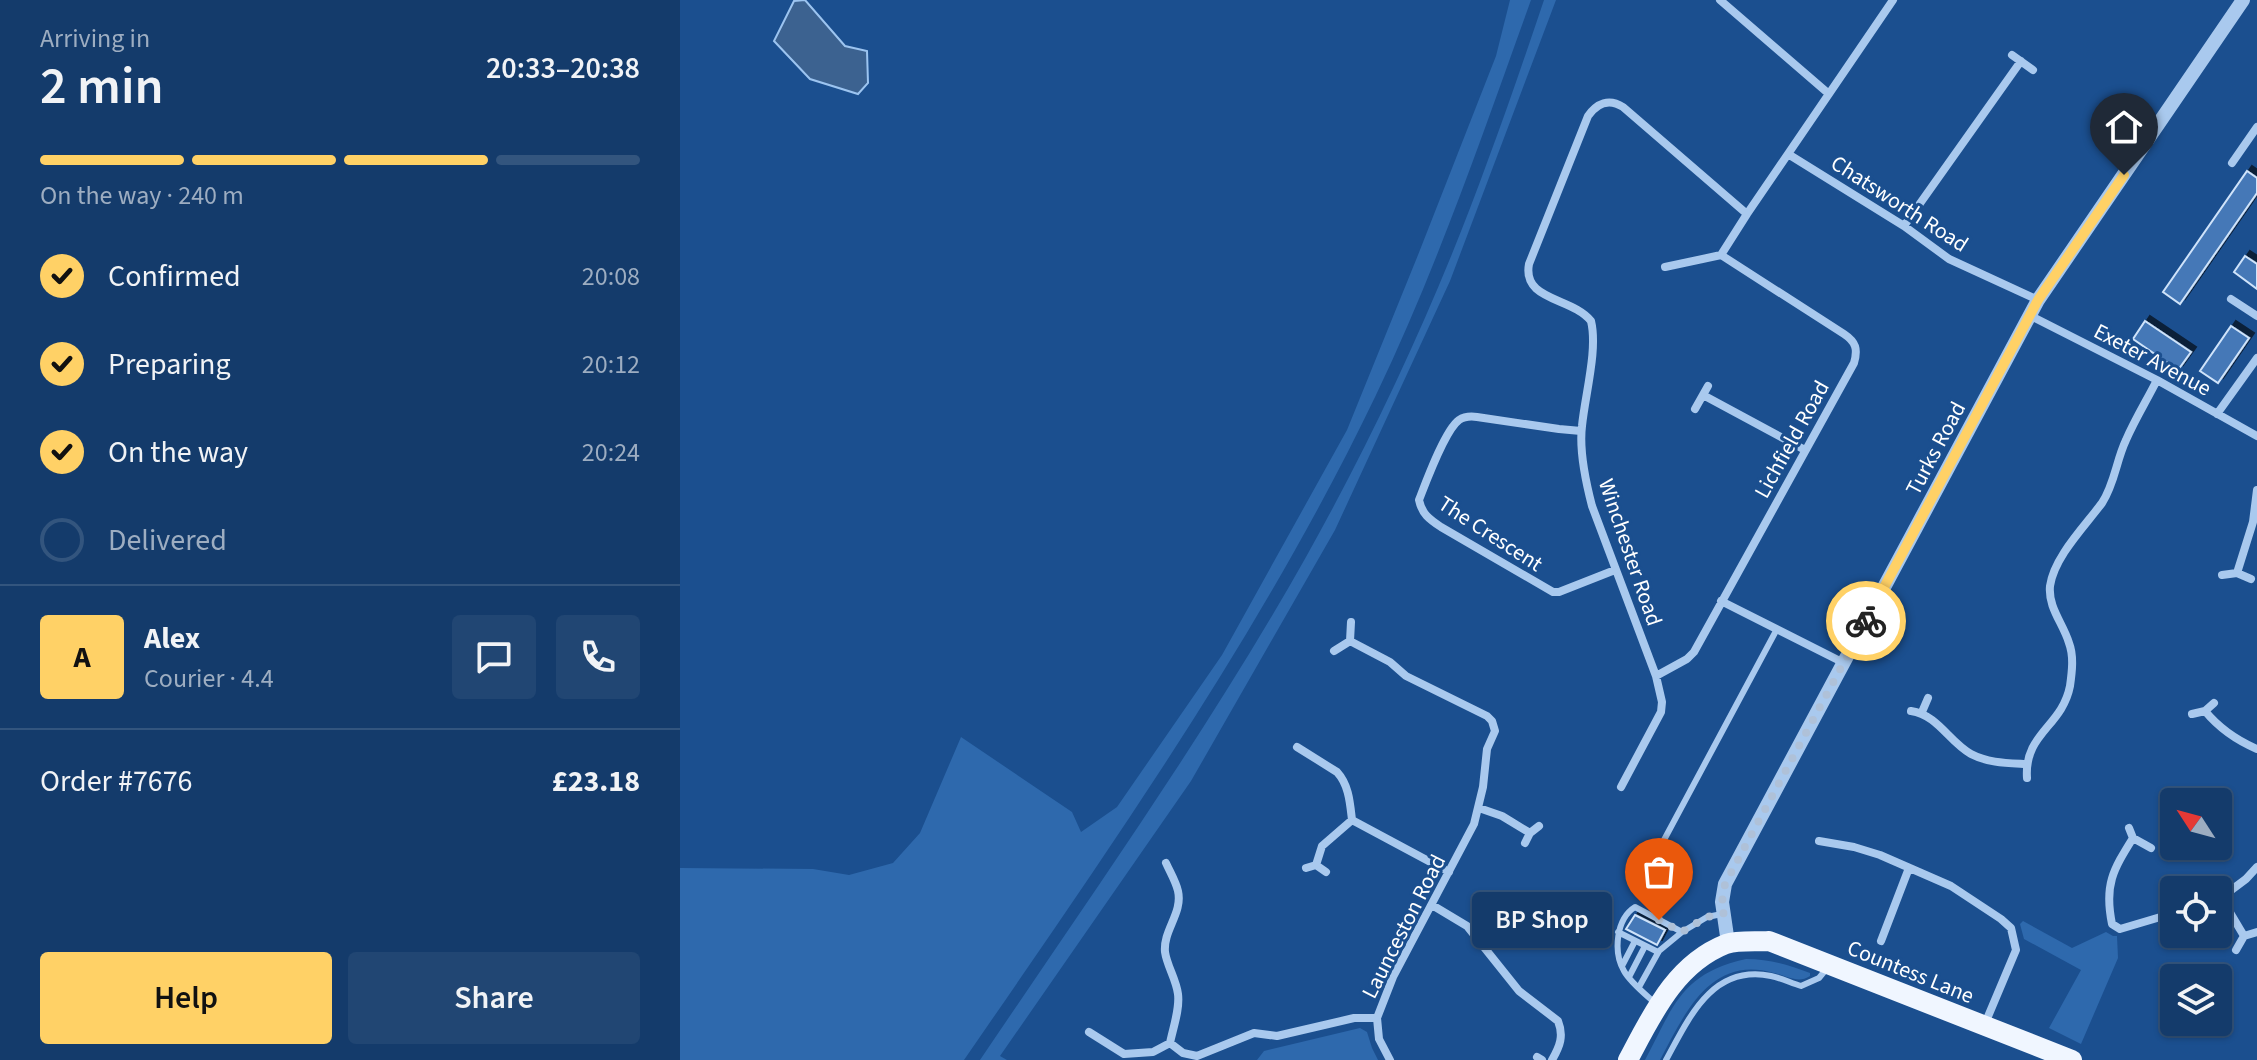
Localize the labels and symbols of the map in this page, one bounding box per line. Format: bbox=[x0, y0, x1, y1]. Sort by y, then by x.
pin bbox=[2090, 93, 2158, 175]
street label: Chatsworth Road bbox=[1824, 147, 1974, 260]
street label: Exeter Avenue bbox=[2088, 315, 2217, 404]
street label: Lichfield Road bbox=[1746, 375, 1837, 504]
street label: Turks Road bbox=[1898, 396, 1974, 501]
street label: Winchester Road bbox=[1590, 474, 1670, 630]
street label: The Crescent bbox=[1432, 488, 1550, 580]
courier bbox=[1826, 581, 1906, 661]
north arrow bbox=[2160, 788, 2232, 860]
pin bbox=[1625, 838, 1693, 920]
street label: Launceston Road bbox=[1354, 849, 1454, 1004]
callout: BP Shop bbox=[1471, 892, 1611, 948]
street label: Countess Lane bbox=[1842, 932, 1979, 1012]

